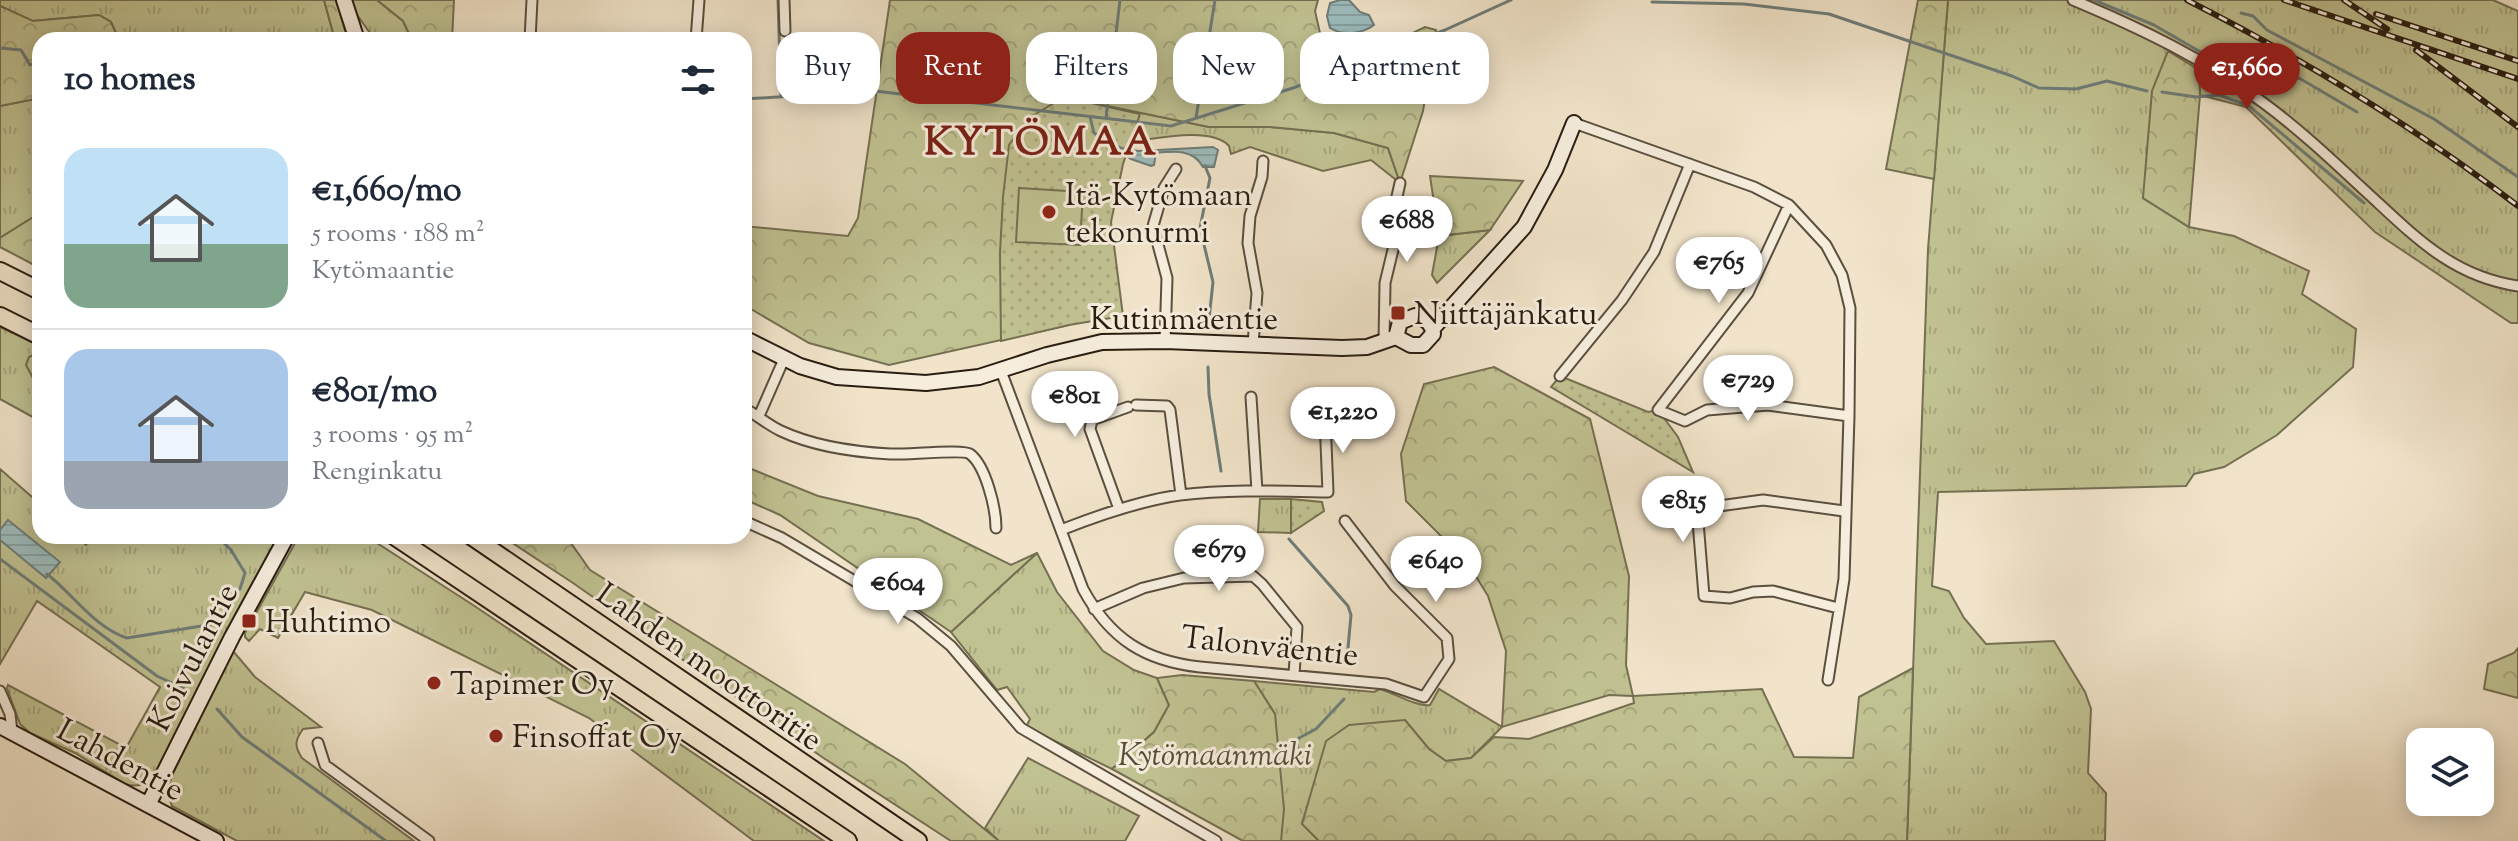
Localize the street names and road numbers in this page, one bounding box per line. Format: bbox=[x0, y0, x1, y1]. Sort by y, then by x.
street label: Kutinmäentie bbox=[1090, 298, 1278, 344]
street label: Lahden moottoritie bbox=[586, 573, 831, 764]
street label: Koivulantie bbox=[138, 576, 252, 740]
street label: Talonväentie bbox=[1179, 616, 1361, 680]
street label: Lahdentie bbox=[48, 709, 192, 814]

